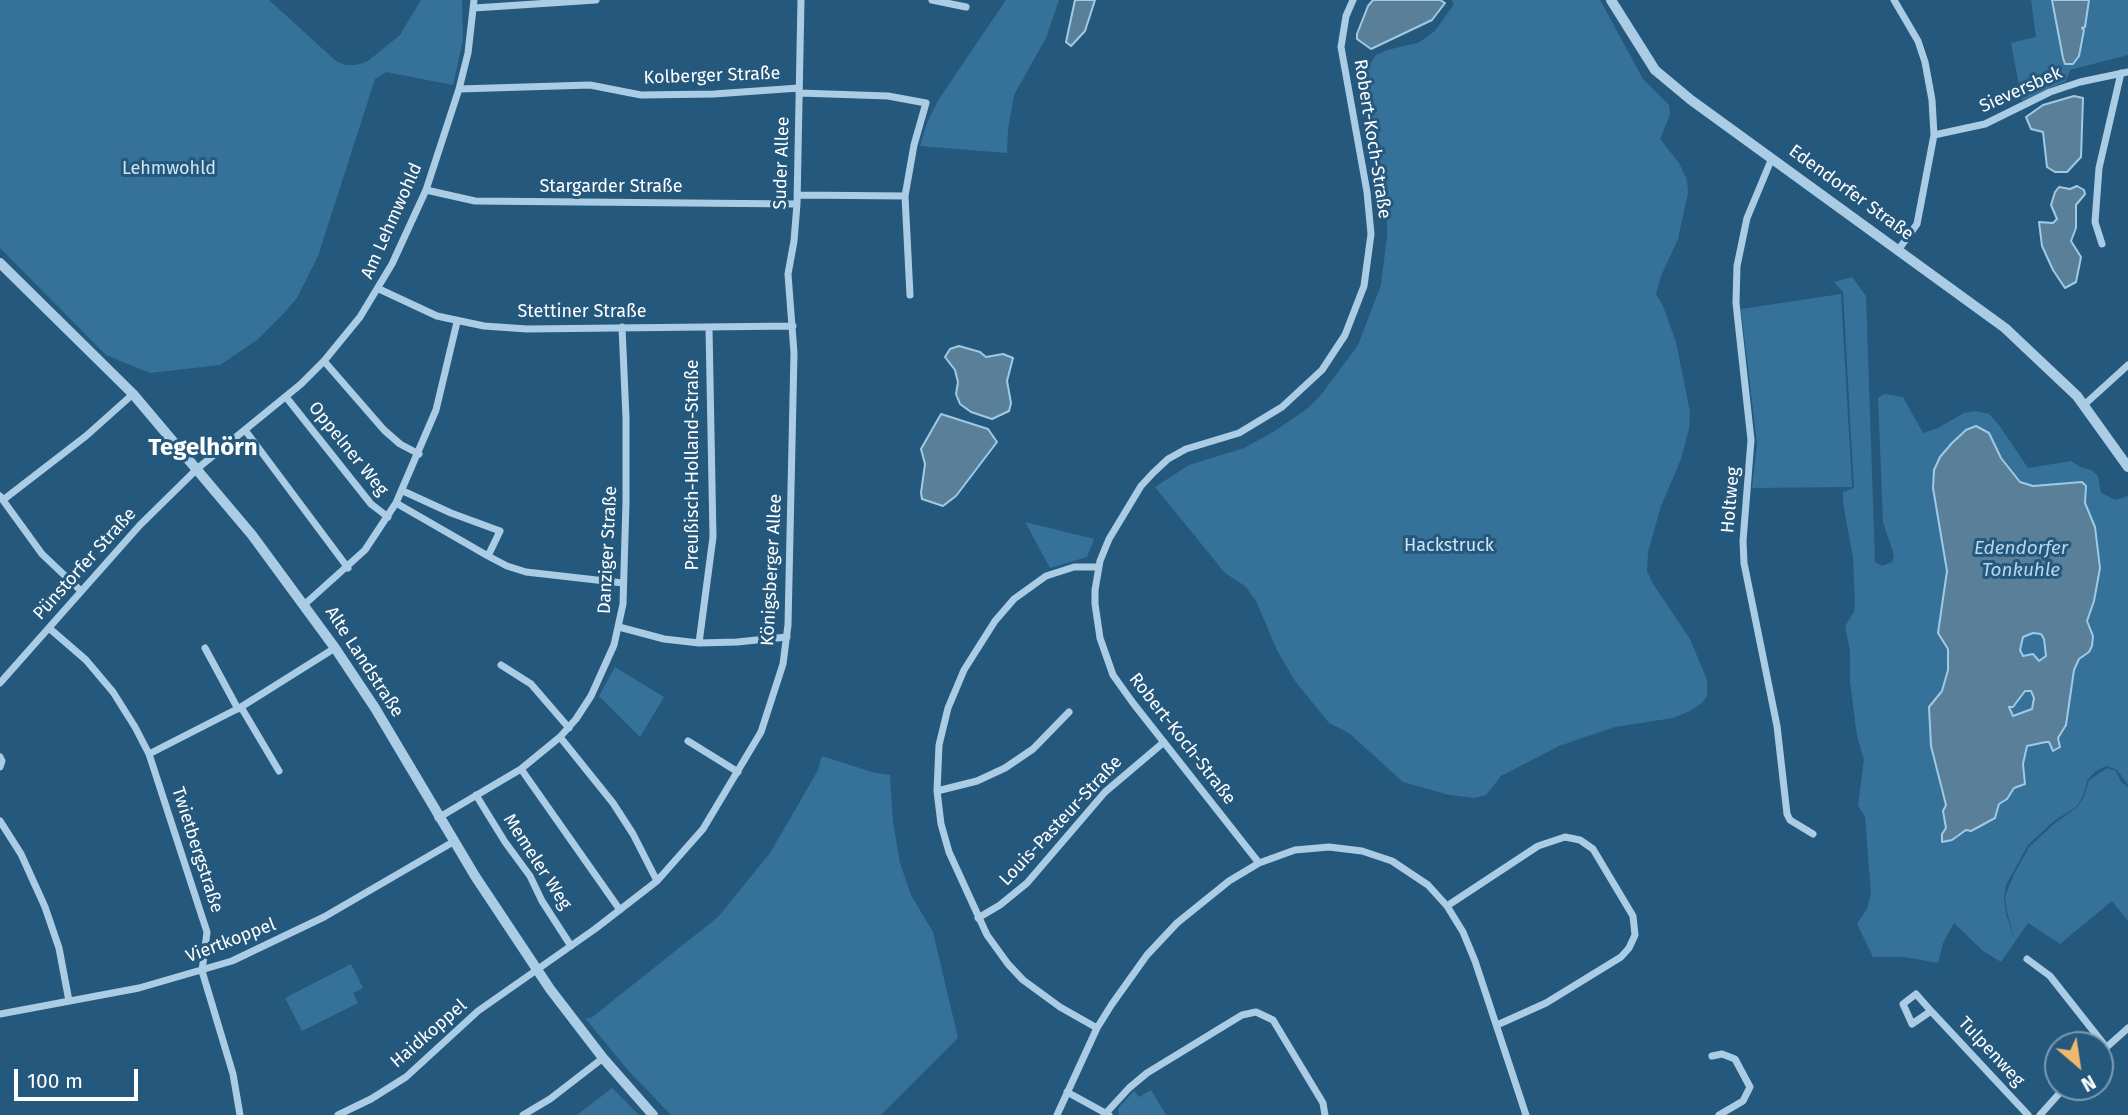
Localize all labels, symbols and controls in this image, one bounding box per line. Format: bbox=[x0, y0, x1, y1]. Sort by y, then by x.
street label: Robert-Koch-Straße bbox=[1349, 58, 1395, 220]
street label: Sieversbek bbox=[1976, 62, 2066, 118]
street label: Kolberger Straße bbox=[643, 63, 781, 89]
street label: Suder Allee bbox=[770, 116, 794, 210]
street label: Edendorfer Straße bbox=[1784, 141, 1918, 245]
park label: Lehmwohld bbox=[122, 158, 216, 180]
street label: Am Lehmwohld bbox=[357, 160, 427, 282]
street label: Stargarder Straße bbox=[539, 176, 683, 198]
street label: Stettiner Straße bbox=[518, 301, 646, 323]
street label: Preußisch-Holland-Straße bbox=[682, 359, 704, 571]
street label: Oppelner Weg bbox=[303, 398, 393, 500]
district label: Tegelhörn bbox=[148, 434, 258, 462]
street label: Holtweg bbox=[1717, 466, 1745, 534]
street label: Danziger Straße bbox=[594, 485, 622, 615]
street label: Königsberger Allee bbox=[757, 493, 787, 647]
street label: Pünstorfer Straße bbox=[29, 504, 141, 624]
park label: Hackstruck bbox=[1404, 535, 1494, 557]
water label: Edendorfer Tonkuhle bbox=[1974, 538, 2068, 582]
street label: Alte Landstraße bbox=[320, 603, 408, 721]
street label: Robert-Koch-Straße bbox=[1124, 669, 1240, 809]
street label: Louis-Pasteur-Straße bbox=[995, 752, 1127, 890]
street label: Twietbergstraße bbox=[166, 784, 228, 916]
street label: Memeler Weg bbox=[498, 810, 576, 914]
street label: Viertkoppel bbox=[183, 914, 279, 968]
street label: Haidkoppel bbox=[386, 995, 472, 1073]
street label: Tulpenweg bbox=[1953, 1013, 2029, 1091]
north arrow bbox=[2044, 1031, 2114, 1101]
scale bar bbox=[18, 1056, 142, 1100]
text: 100 m bbox=[27, 1068, 83, 1094]
text: N bbox=[2077, 1070, 2100, 1096]

